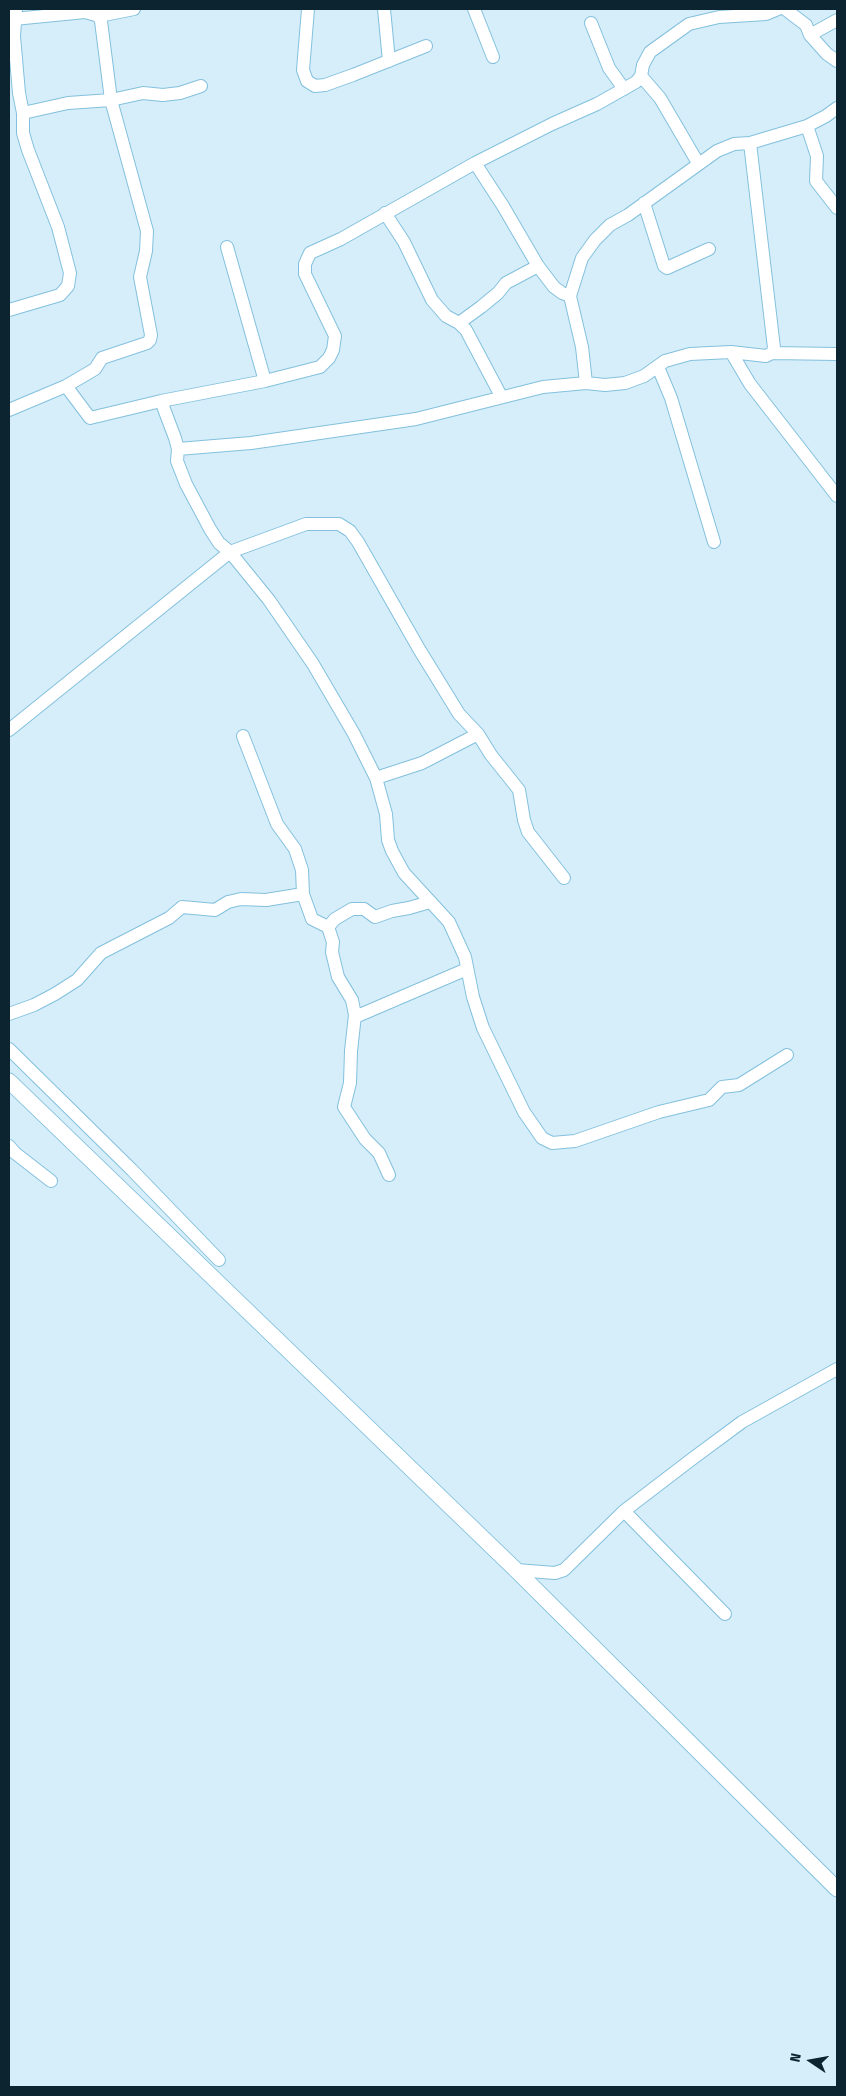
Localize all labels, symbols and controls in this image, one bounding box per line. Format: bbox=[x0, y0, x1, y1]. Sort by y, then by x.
north arrow bbox=[786, 2036, 836, 2086]
text: N bbox=[787, 2052, 805, 2064]

